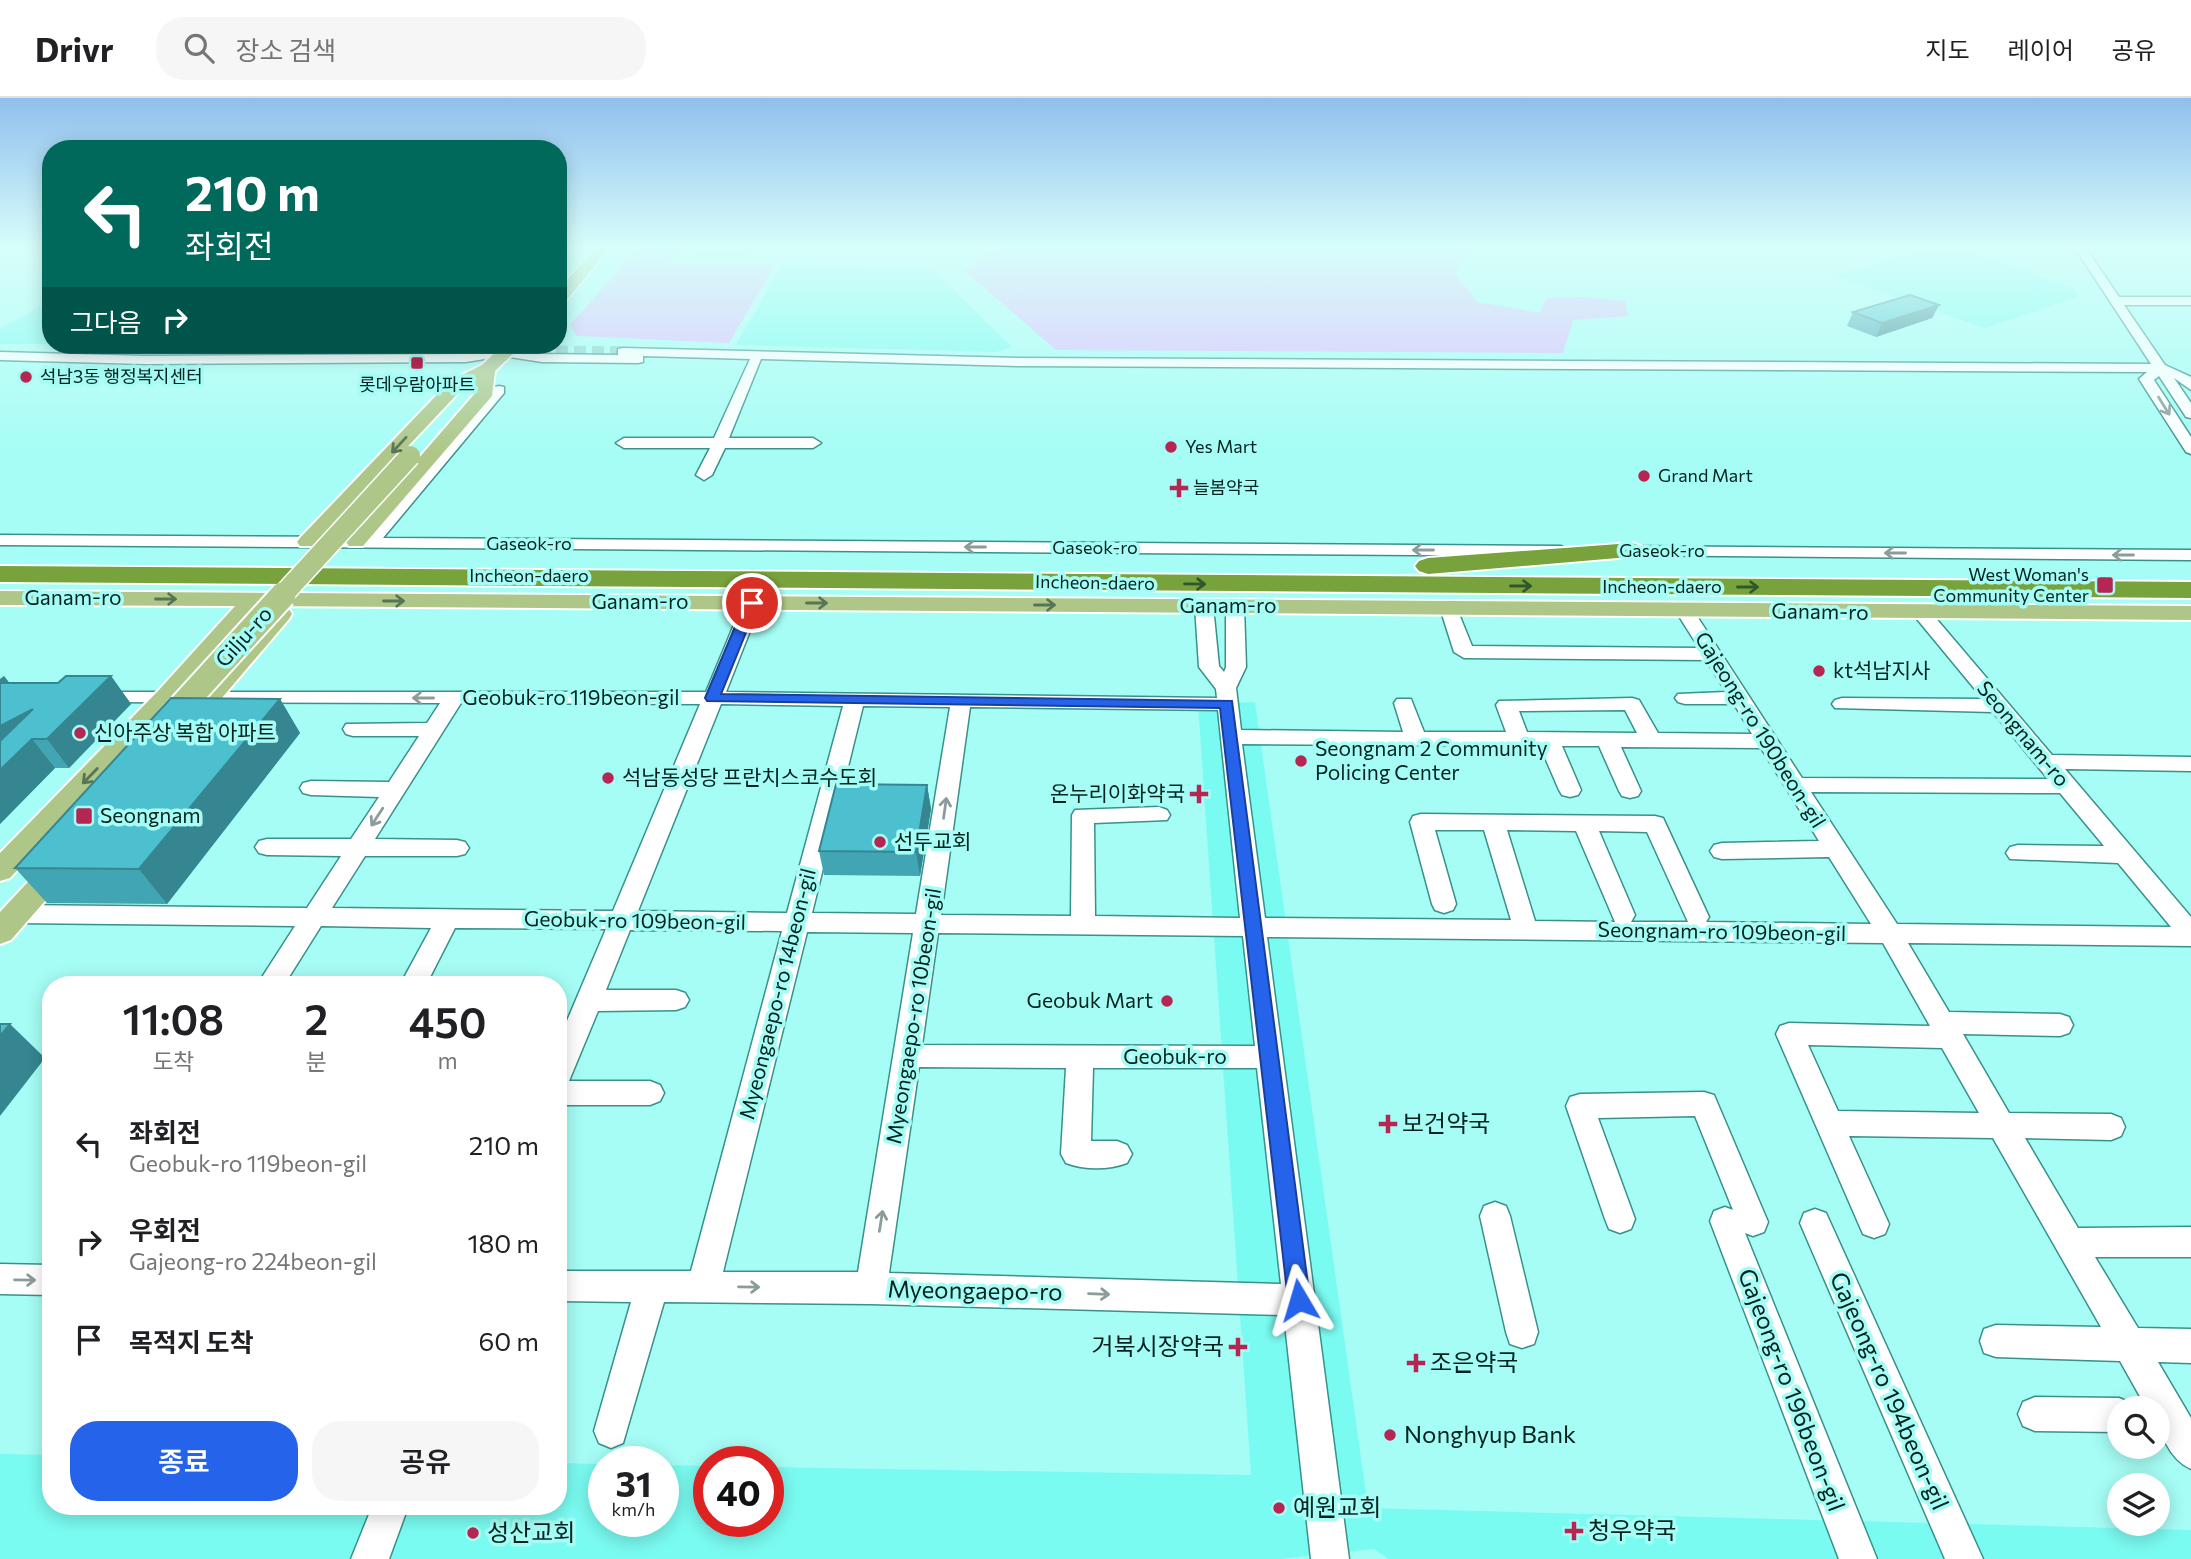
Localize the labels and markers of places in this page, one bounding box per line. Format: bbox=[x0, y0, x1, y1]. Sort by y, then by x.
marker: 롯데우람아파트 bbox=[409, 355, 425, 371]
place label: 석남3동 행정복지센터 bbox=[40, 365, 203, 387]
marker: 석남3동 행정복지센터 bbox=[18, 369, 34, 385]
place label: 롯데우람아파트 bbox=[359, 373, 475, 395]
place label: Yes Mart bbox=[1185, 435, 1257, 457]
marker: Yes Mart bbox=[1163, 439, 1179, 455]
place label: Grand Mart bbox=[1658, 464, 1753, 486]
marker: Grand Mart bbox=[1636, 468, 1652, 484]
place label: 늘봄약국 bbox=[1193, 476, 1259, 498]
marker: 늘봄약국 bbox=[1171, 480, 1187, 496]
place label: West Woman's Community Center bbox=[1933, 563, 2089, 606]
pin bbox=[722, 573, 782, 633]
marker: West Woman's Community Center bbox=[2095, 575, 2115, 595]
place label: kt석남지사 bbox=[1833, 657, 1930, 682]
marker: kt석남지사 bbox=[1811, 663, 1827, 679]
place label: 신아주상 복합 아파트 bbox=[94, 719, 276, 744]
marker: 신아주상 복합 아파트 bbox=[72, 725, 88, 741]
place label: Seongnam 2 Community Policing Center bbox=[1315, 735, 1548, 784]
marker: Seongnam 2 Community Policing Center bbox=[1293, 753, 1309, 769]
place label: 석남동성당 프란치스코수도회 bbox=[622, 764, 877, 789]
marker: 석남동성당 프란치스코수도회 bbox=[600, 770, 616, 786]
place label: 온누리이화약국 bbox=[1050, 780, 1185, 805]
marker: 온누리이화약국 bbox=[1191, 786, 1207, 802]
place label: Seongnam bbox=[100, 802, 201, 827]
marker: Seongnam bbox=[74, 806, 94, 826]
place label: 선두교회 bbox=[894, 828, 971, 853]
marker: 선두교회 bbox=[872, 834, 888, 850]
place label: Geobuk Mart bbox=[1027, 987, 1153, 1012]
marker: Geobuk Mart bbox=[1159, 993, 1175, 1009]
place label: 보건약국 bbox=[1402, 1108, 1490, 1137]
marker: 보건약국 bbox=[1380, 1116, 1396, 1132]
place label: 거북시장약국 bbox=[1092, 1331, 1224, 1360]
marker: 거북시장약국 bbox=[1230, 1339, 1246, 1355]
place label: 조은약국 bbox=[1430, 1347, 1518, 1376]
marker: 조은약국 bbox=[1408, 1355, 1424, 1371]
place label: Nonghyup Bank bbox=[1404, 1419, 1576, 1448]
marker: Nonghyup Bank bbox=[1382, 1427, 1398, 1443]
place label: 예원교회 bbox=[1293, 1492, 1381, 1521]
marker: 예원교회 bbox=[1271, 1500, 1287, 1516]
place label: 청우약국 bbox=[1588, 1515, 1676, 1544]
place label: 성산교회 bbox=[487, 1517, 575, 1546]
marker: 청우약국 bbox=[1566, 1523, 1582, 1539]
marker: 성산교회 bbox=[465, 1525, 481, 1541]

